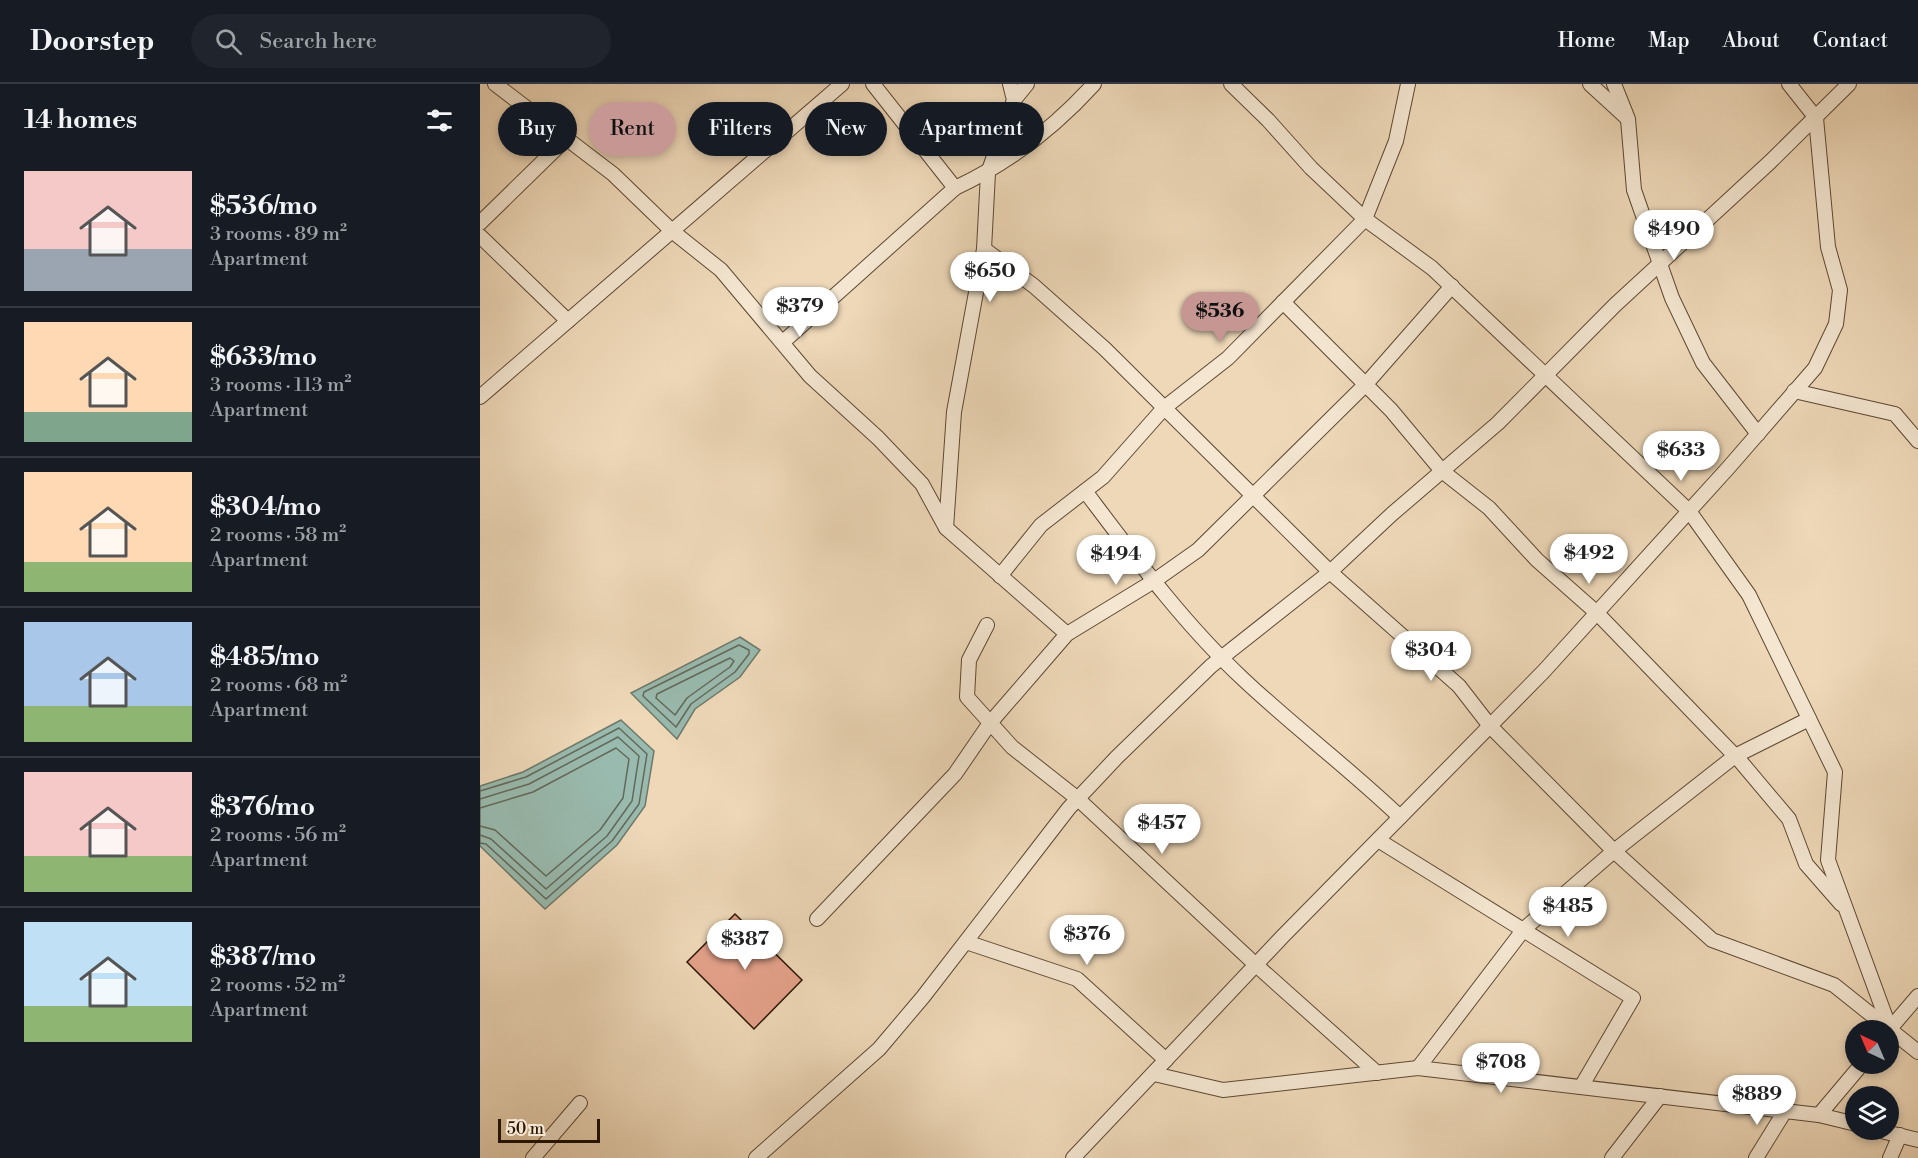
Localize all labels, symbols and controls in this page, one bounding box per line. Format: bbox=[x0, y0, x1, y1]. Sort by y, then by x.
search box bbox=[191, 14, 611, 68]
text: Doorstep bbox=[30, 24, 155, 59]
icon: search bbox=[212, 25, 245, 58]
text: Search here bbox=[260, 28, 377, 55]
text: Home bbox=[1558, 28, 1615, 54]
text: Map bbox=[1648, 28, 1690, 54]
text: About bbox=[1723, 28, 1780, 54]
text: Contact bbox=[1813, 28, 1888, 54]
chip: Buy bbox=[498, 102, 577, 156]
chip: Rent bbox=[589, 102, 676, 156]
chip: Filters bbox=[688, 102, 793, 156]
chip: New bbox=[805, 102, 887, 156]
chip: Apartment bbox=[899, 102, 1044, 156]
text: 14 homes bbox=[24, 104, 137, 136]
icon: filters bbox=[423, 104, 456, 137]
text: $536/mo bbox=[210, 190, 318, 222]
icon: home bbox=[72, 195, 144, 267]
pin: $490 bbox=[1638, 210, 1710, 261]
text: $490 bbox=[1648, 217, 1700, 242]
text: 3 rooms · 89 m² bbox=[210, 222, 347, 247]
text: Apartment bbox=[210, 247, 308, 272]
pin: $650 bbox=[954, 252, 1026, 303]
text: $650 bbox=[964, 259, 1016, 284]
pin: $379 bbox=[764, 287, 836, 338]
pin: $536 bbox=[1184, 292, 1256, 343]
text: $379 bbox=[776, 294, 824, 319]
text: $536 bbox=[1196, 299, 1244, 324]
text: $633/mo bbox=[210, 341, 317, 373]
icon: home bbox=[72, 346, 144, 418]
text: 3 rooms · 113 m² bbox=[210, 373, 351, 398]
text: Apartment bbox=[210, 398, 308, 423]
pin: $633 bbox=[1645, 431, 1717, 482]
text: $633 bbox=[1657, 438, 1705, 463]
text: $304/mo bbox=[210, 491, 321, 523]
icon: home bbox=[72, 496, 144, 568]
text: 2 rooms · 58 m² bbox=[210, 523, 346, 548]
pin: $492 bbox=[1553, 534, 1625, 585]
pin: $494 bbox=[1080, 535, 1152, 586]
text: $492 bbox=[1564, 541, 1614, 566]
text: $494 bbox=[1090, 542, 1142, 567]
text: Apartment bbox=[210, 548, 308, 573]
pin: $304 bbox=[1395, 631, 1467, 682]
text: $304 bbox=[1405, 638, 1457, 663]
text: $485/mo bbox=[210, 641, 319, 673]
icon: home bbox=[72, 646, 144, 718]
text: 2 rooms · 68 m² bbox=[210, 673, 347, 698]
text: Apartment bbox=[210, 698, 308, 723]
text: $376/mo bbox=[210, 791, 315, 823]
icon: home bbox=[72, 796, 144, 868]
pin: $457 bbox=[1126, 804, 1198, 855]
text: $457 bbox=[1138, 811, 1186, 836]
text: 2 rooms · 56 m² bbox=[210, 823, 346, 848]
text: Apartment bbox=[210, 848, 308, 873]
pin: $485 bbox=[1532, 887, 1604, 938]
text: $485 bbox=[1543, 894, 1593, 919]
pin: $376 bbox=[1051, 915, 1123, 966]
pin: $387 bbox=[709, 920, 781, 971]
text: $376 bbox=[1064, 922, 1110, 947]
text: $387 bbox=[721, 927, 769, 952]
text: $387/mo bbox=[210, 941, 316, 973]
icon: home bbox=[72, 946, 144, 1018]
text: 2 rooms · 52 m² bbox=[210, 973, 345, 998]
text: Apartment bbox=[210, 998, 308, 1023]
north arrow bbox=[1845, 1020, 1899, 1074]
map controls bbox=[1845, 1020, 1899, 1140]
pin: $708 bbox=[1465, 1043, 1537, 1094]
text: $708 bbox=[1476, 1050, 1526, 1075]
pin: $889 bbox=[1721, 1075, 1793, 1126]
text: $889 bbox=[1732, 1082, 1782, 1107]
button: layers bbox=[1845, 1086, 1899, 1140]
scale bar bbox=[498, 1116, 600, 1144]
text: 50 m bbox=[507, 1119, 544, 1139]

